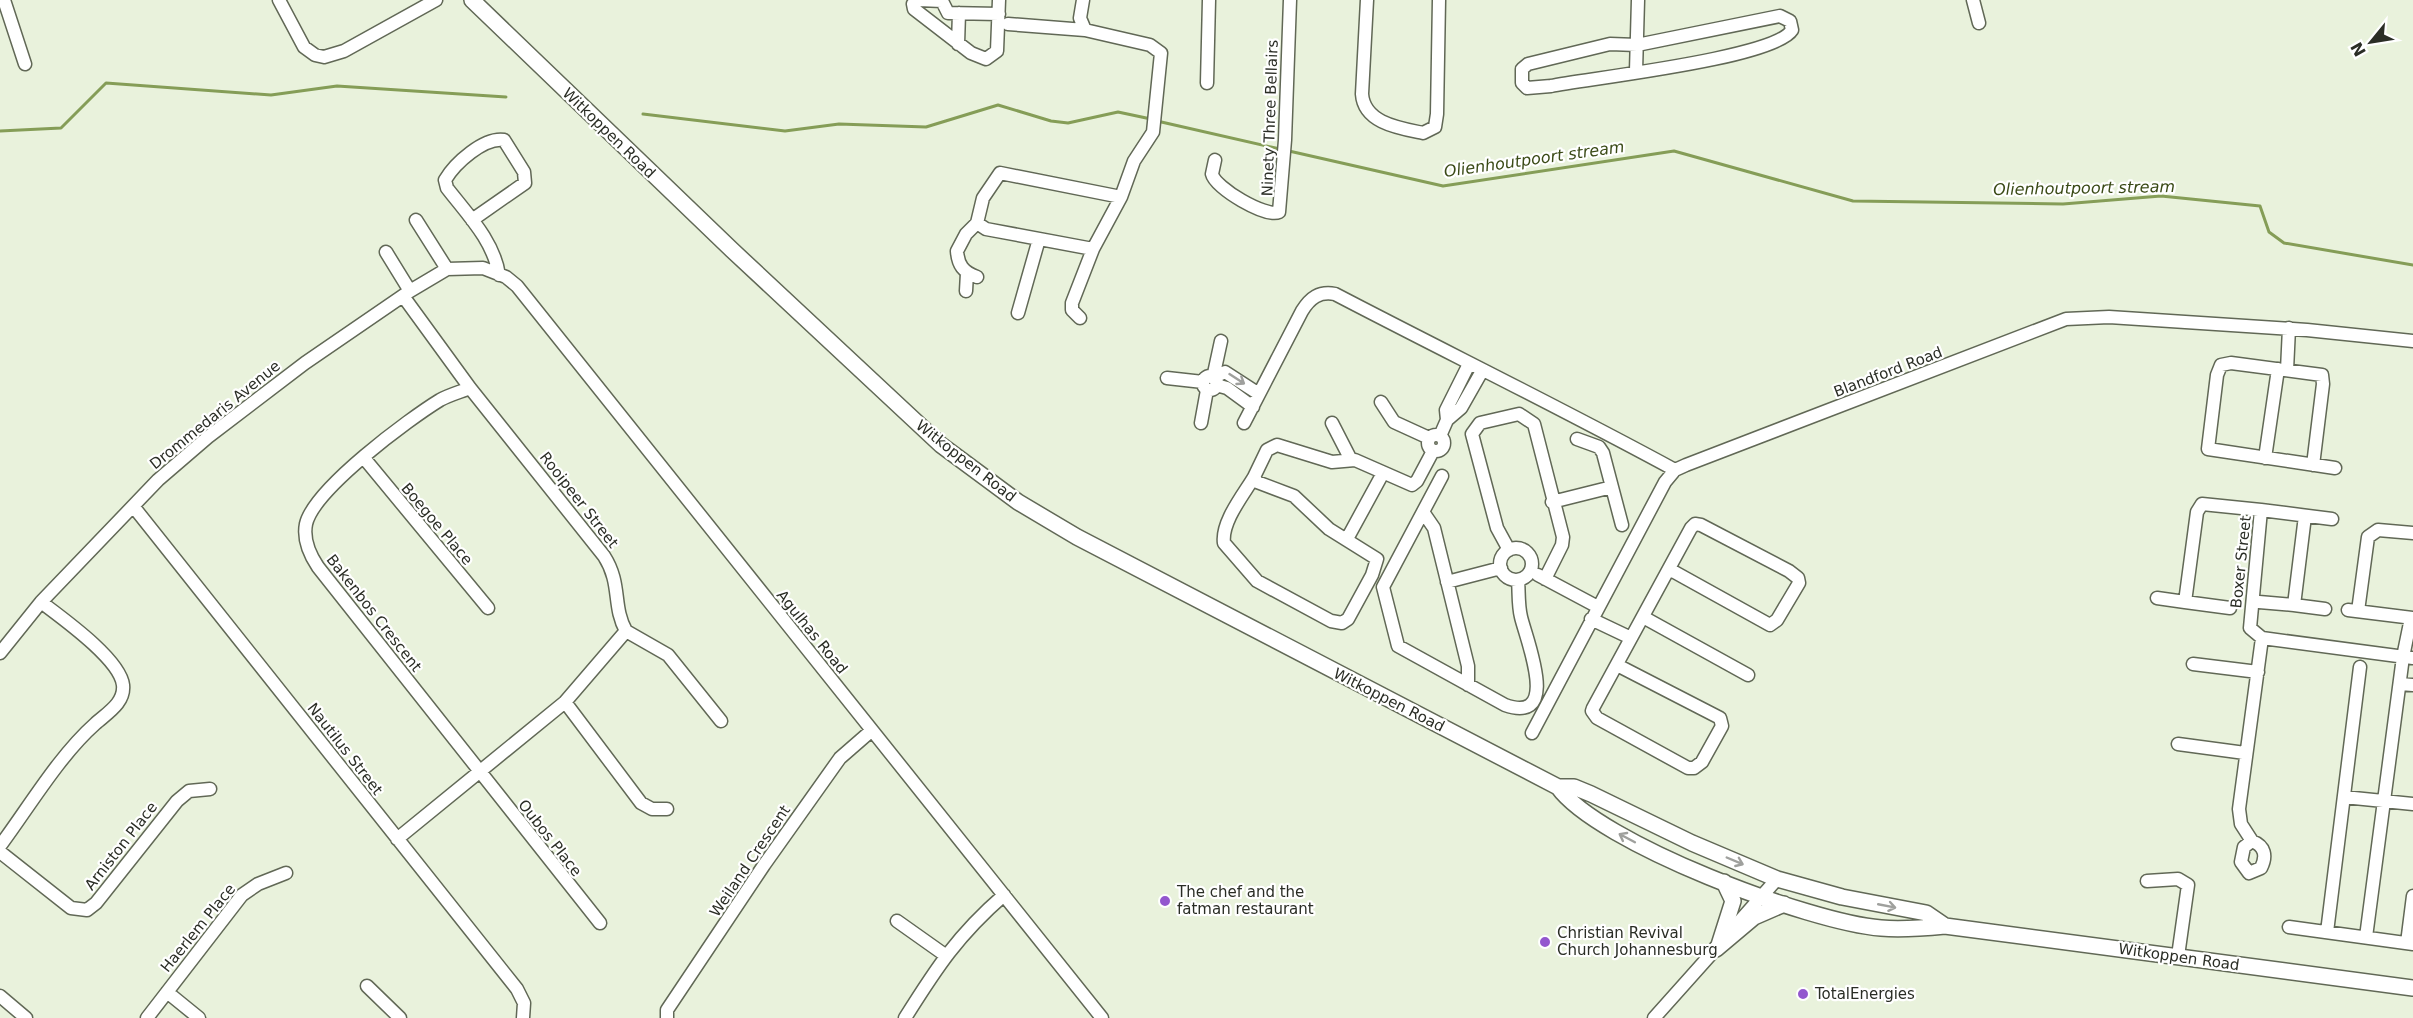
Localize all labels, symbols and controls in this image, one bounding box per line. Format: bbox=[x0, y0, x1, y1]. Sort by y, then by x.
north arrow bbox=[2341, 12, 2401, 72]
street label: Ninety Three Bellairs bbox=[1258, 39, 1282, 197]
text: N bbox=[2347, 39, 2370, 60]
street label: Witkoppen Road bbox=[559, 84, 659, 182]
water label: Olienhoutpoort stream bbox=[1443, 137, 1625, 181]
water label: Olienhoutpoort stream bbox=[1993, 177, 2175, 199]
street label: Blandford Road bbox=[1831, 343, 1945, 401]
street label: Drommedaris Avenue bbox=[146, 357, 284, 473]
one-way arrow bbox=[1228, 374, 1245, 386]
street label: Witkoppen Road bbox=[912, 416, 1020, 506]
street label: Rooipeer Street bbox=[536, 448, 622, 552]
street label: Boegoe Place bbox=[398, 479, 476, 569]
street label: Boxer Street bbox=[2227, 515, 2255, 609]
street label: Bakenbos Crescent bbox=[323, 551, 425, 675]
street label: Agulhas Road bbox=[773, 587, 851, 677]
street label: Witkoppen Road bbox=[1331, 664, 1447, 736]
street label: Nautilus Street bbox=[303, 699, 387, 799]
street label: Oubos Place bbox=[514, 796, 586, 880]
street label: Arniston Place bbox=[81, 798, 161, 894]
street label: Weiland Crescent bbox=[706, 802, 794, 920]
one-way arrow bbox=[1619, 832, 1636, 844]
one-way arrow bbox=[1725, 856, 1743, 867]
street label: Haerlem Place bbox=[157, 880, 239, 976]
place label: The chef and the fatman restaurant bbox=[1176, 883, 1314, 918]
marker: The chef and the fatman restaurant bbox=[1158, 894, 1172, 908]
one-way arrow bbox=[1877, 901, 1897, 912]
place label: Christian Revival Church Johannesburg bbox=[1557, 924, 1718, 959]
marker: Christian Revival Church Johannesburg bbox=[1538, 935, 1552, 949]
street label: Witkoppen Road bbox=[2117, 940, 2241, 974]
place label: TotalEnergies bbox=[1814, 985, 1915, 1003]
marker: TotalEnergies bbox=[1796, 987, 1810, 1001]

